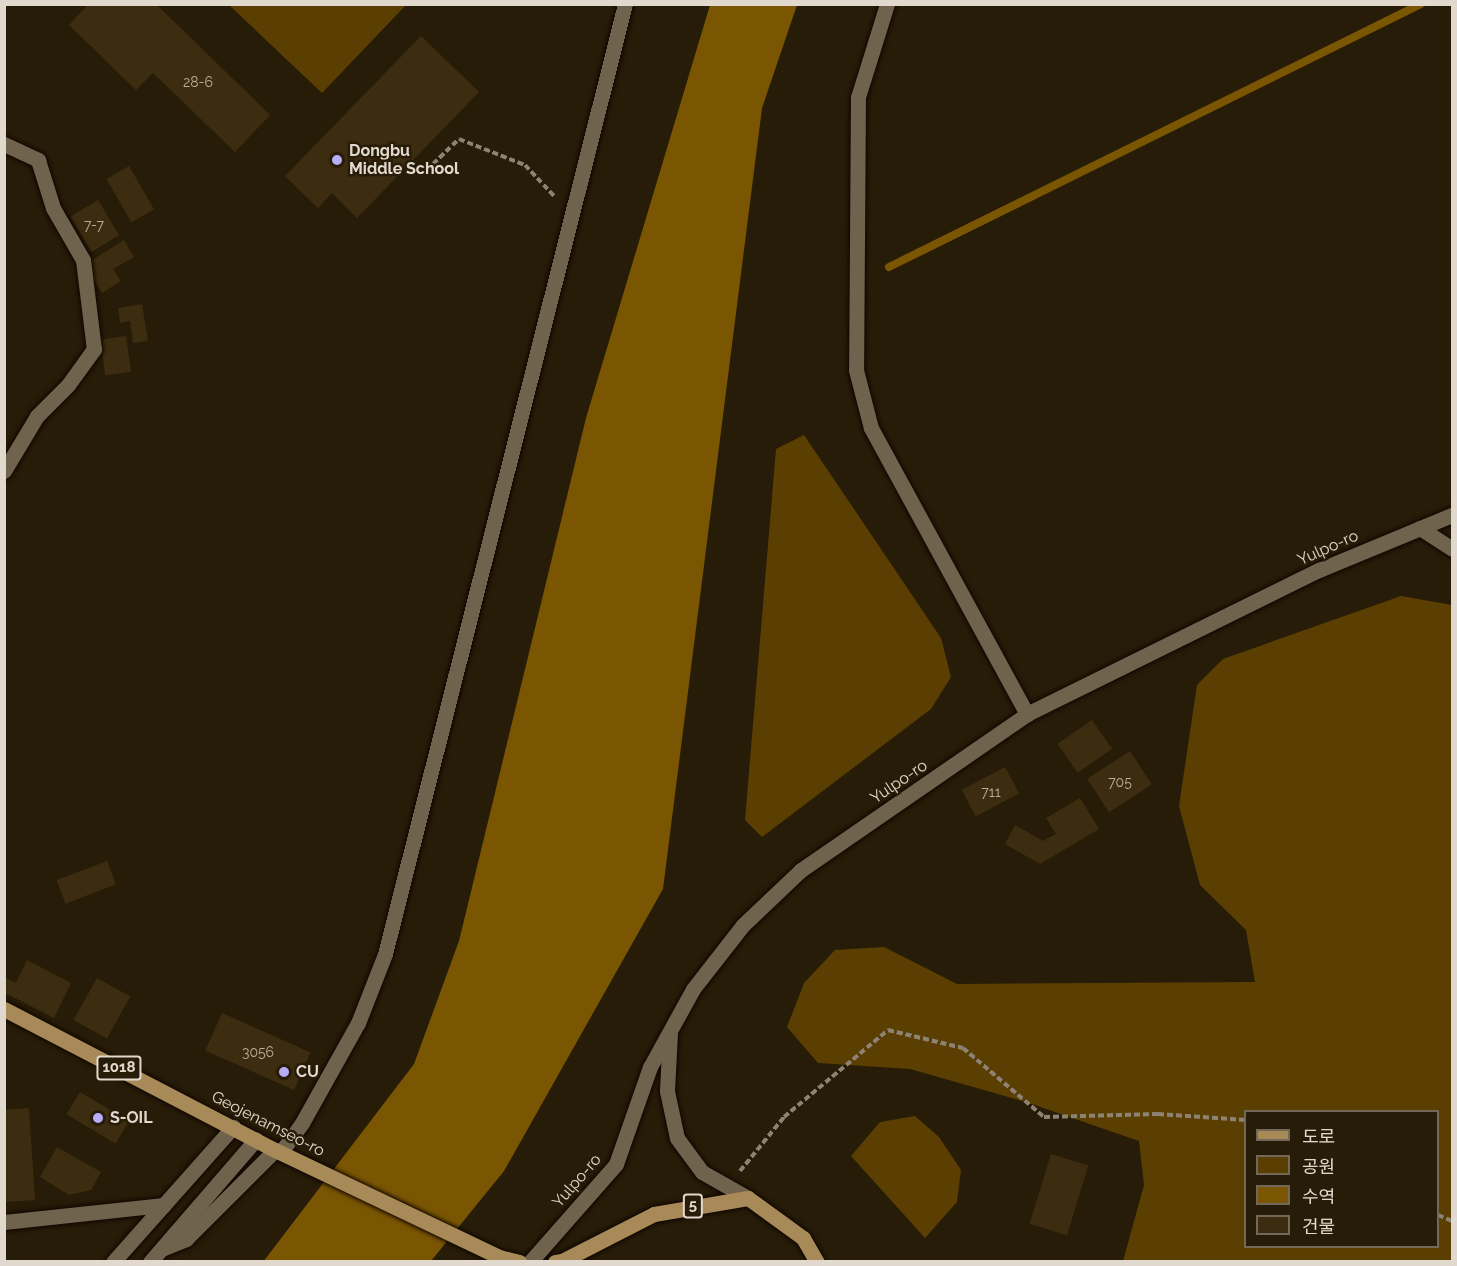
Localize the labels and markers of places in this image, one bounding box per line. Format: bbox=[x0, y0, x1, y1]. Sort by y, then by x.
place label: Dongbu Middle School bbox=[349, 141, 459, 179]
marker: Dongbu Middle School bbox=[330, 153, 344, 167]
place label: CU bbox=[296, 1062, 319, 1082]
marker: CU bbox=[277, 1065, 291, 1079]
place label: S-OIL bbox=[110, 1108, 153, 1128]
marker: S-OIL bbox=[91, 1111, 105, 1125]

